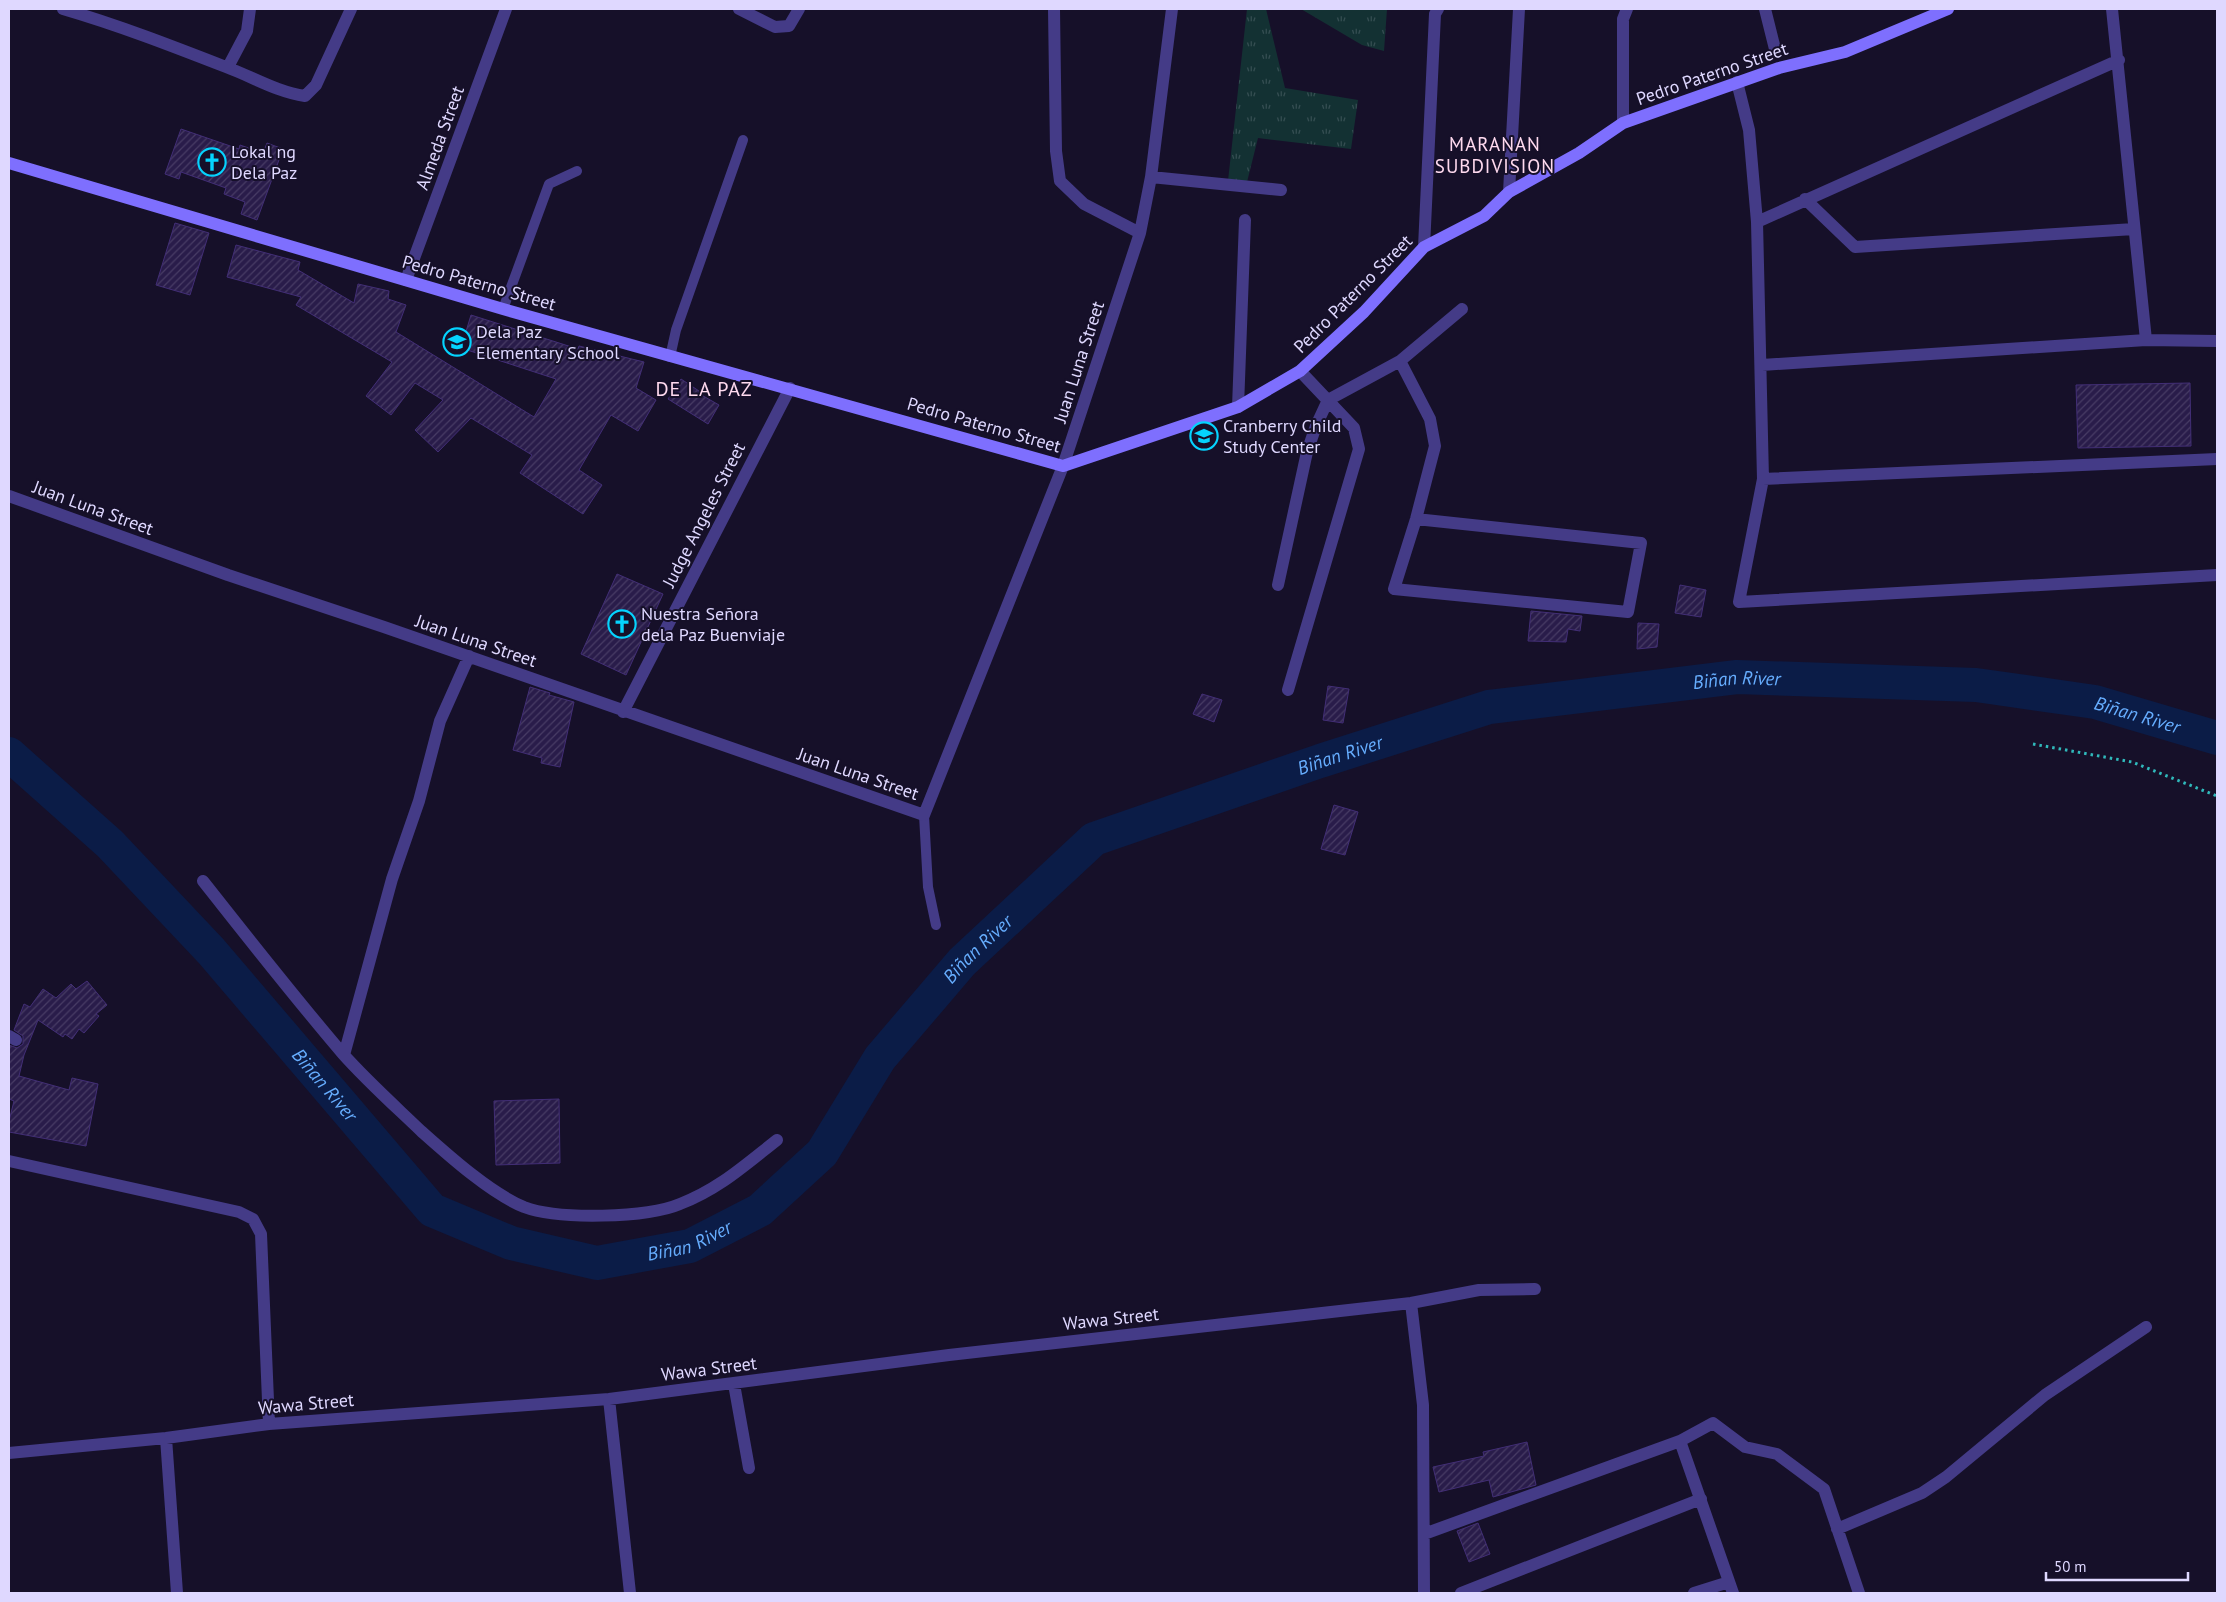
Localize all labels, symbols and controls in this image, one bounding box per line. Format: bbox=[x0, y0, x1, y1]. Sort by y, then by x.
street label: Pedro Paterno Street bbox=[1633, 37, 1791, 110]
street label: Almeda Street bbox=[410, 83, 469, 193]
district label: MARANAN SUBDIVISION bbox=[1435, 132, 1555, 178]
place label: Lokal ng Dela Paz bbox=[231, 140, 297, 184]
church icon: Lokal ng Dela Paz bbox=[197, 147, 227, 177]
street label: Pedro Paterno Street bbox=[1288, 229, 1417, 358]
street label: Pedro Paterno Street bbox=[400, 250, 559, 315]
street label: Juan Luna Street bbox=[1048, 298, 1109, 427]
place label: Dela Paz Elementary School bbox=[476, 320, 620, 364]
school or university icon: Dela Paz Elementary School bbox=[442, 327, 472, 357]
district label: DE LA PAZ bbox=[655, 376, 753, 402]
street label: Pedro Paterno Street bbox=[905, 392, 1064, 457]
place label: Cranberry Child Study Center bbox=[1223, 414, 1341, 458]
school or university icon: Cranberry Child Study Center bbox=[1189, 421, 1219, 451]
street label: Judge Angeles Street bbox=[657, 438, 750, 592]
street label: Juan Luna Street bbox=[29, 475, 157, 540]
place label: Nuestra Señora dela Paz Buenviaje bbox=[641, 602, 785, 646]
street label: Juan Luna Street bbox=[412, 609, 540, 672]
church icon: Nuestra Señora dela Paz Buenviaje bbox=[607, 609, 637, 639]
water label: Biñan River bbox=[1691, 665, 1783, 694]
water label: Biñan River bbox=[2092, 690, 2185, 739]
water label: Biñan River bbox=[1294, 729, 1387, 780]
street label: Juan Luna Street bbox=[794, 742, 922, 805]
water label: Biñan River bbox=[937, 908, 1019, 988]
water label: Biñan River bbox=[287, 1043, 364, 1127]
water label: Biñan River bbox=[645, 1214, 737, 1266]
street label: Wawa Street bbox=[1062, 1302, 1160, 1335]
street label: Wawa Street bbox=[660, 1351, 758, 1386]
street label: Wawa Street bbox=[257, 1388, 355, 1419]
scale bar bbox=[2046, 1550, 2188, 1582]
text: 50 m bbox=[2054, 1557, 2087, 1576]

